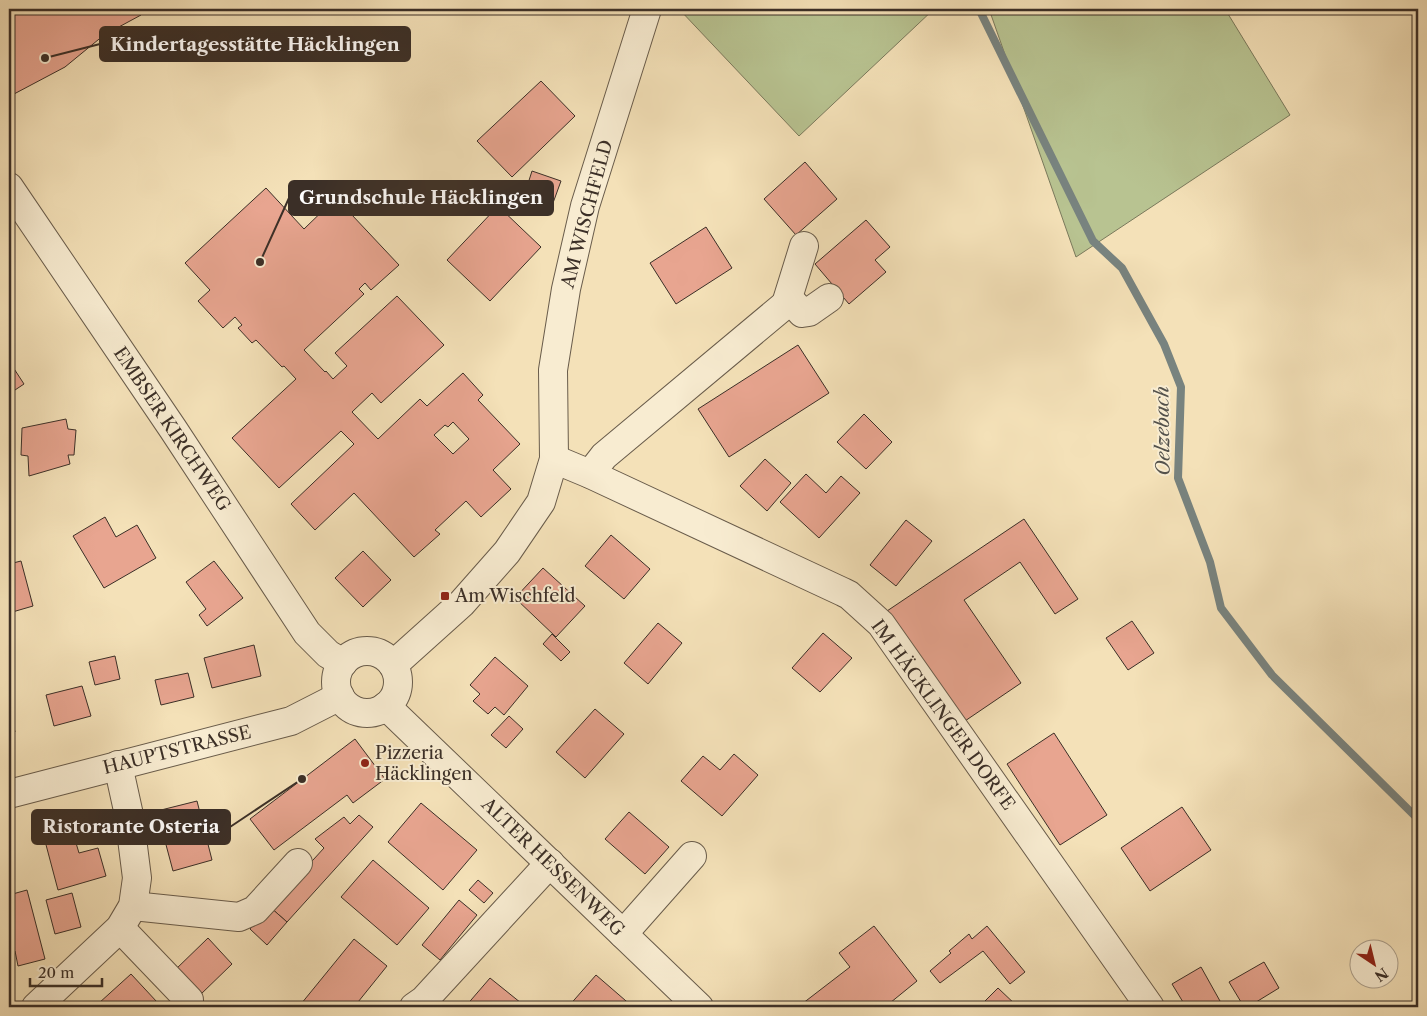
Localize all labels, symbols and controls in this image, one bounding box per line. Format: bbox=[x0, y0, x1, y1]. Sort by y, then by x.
callout: Kindertagesstätte Häcklingen bbox=[100, 27, 410, 61]
text: Kindertagesstätte Häcklingen bbox=[110, 33, 400, 56]
street label: AM WISCHFELD bbox=[556, 137, 617, 292]
callout: Grundschule Häcklingen bbox=[289, 181, 553, 215]
text: Grundschule Häcklingen bbox=[299, 186, 543, 209]
street label: EMBSER KIRCHWEG bbox=[109, 343, 235, 516]
water label: Oelzebach bbox=[1150, 386, 1175, 476]
place label: Am Wischfeld bbox=[454, 585, 576, 607]
marker: Am Wischfeld bbox=[439, 590, 451, 602]
street label: IM HÄCKLINGER DORFE bbox=[867, 615, 1020, 814]
street label: HAUPTSTRASSE bbox=[101, 721, 253, 779]
place label: Pizzeria Häcklingen bbox=[375, 742, 473, 785]
marker: Pizzeria Häcklingen bbox=[359, 757, 371, 769]
street label: ALTER HESSENWEG bbox=[476, 792, 629, 941]
callout: Ristorante Osteria bbox=[32, 810, 230, 844]
text: Ristorante Osteria bbox=[42, 815, 221, 838]
north arrow bbox=[1350, 938, 1400, 988]
scale bar bbox=[30, 956, 102, 988]
text: 20 m bbox=[38, 963, 74, 982]
text: N bbox=[1371, 964, 1392, 986]

